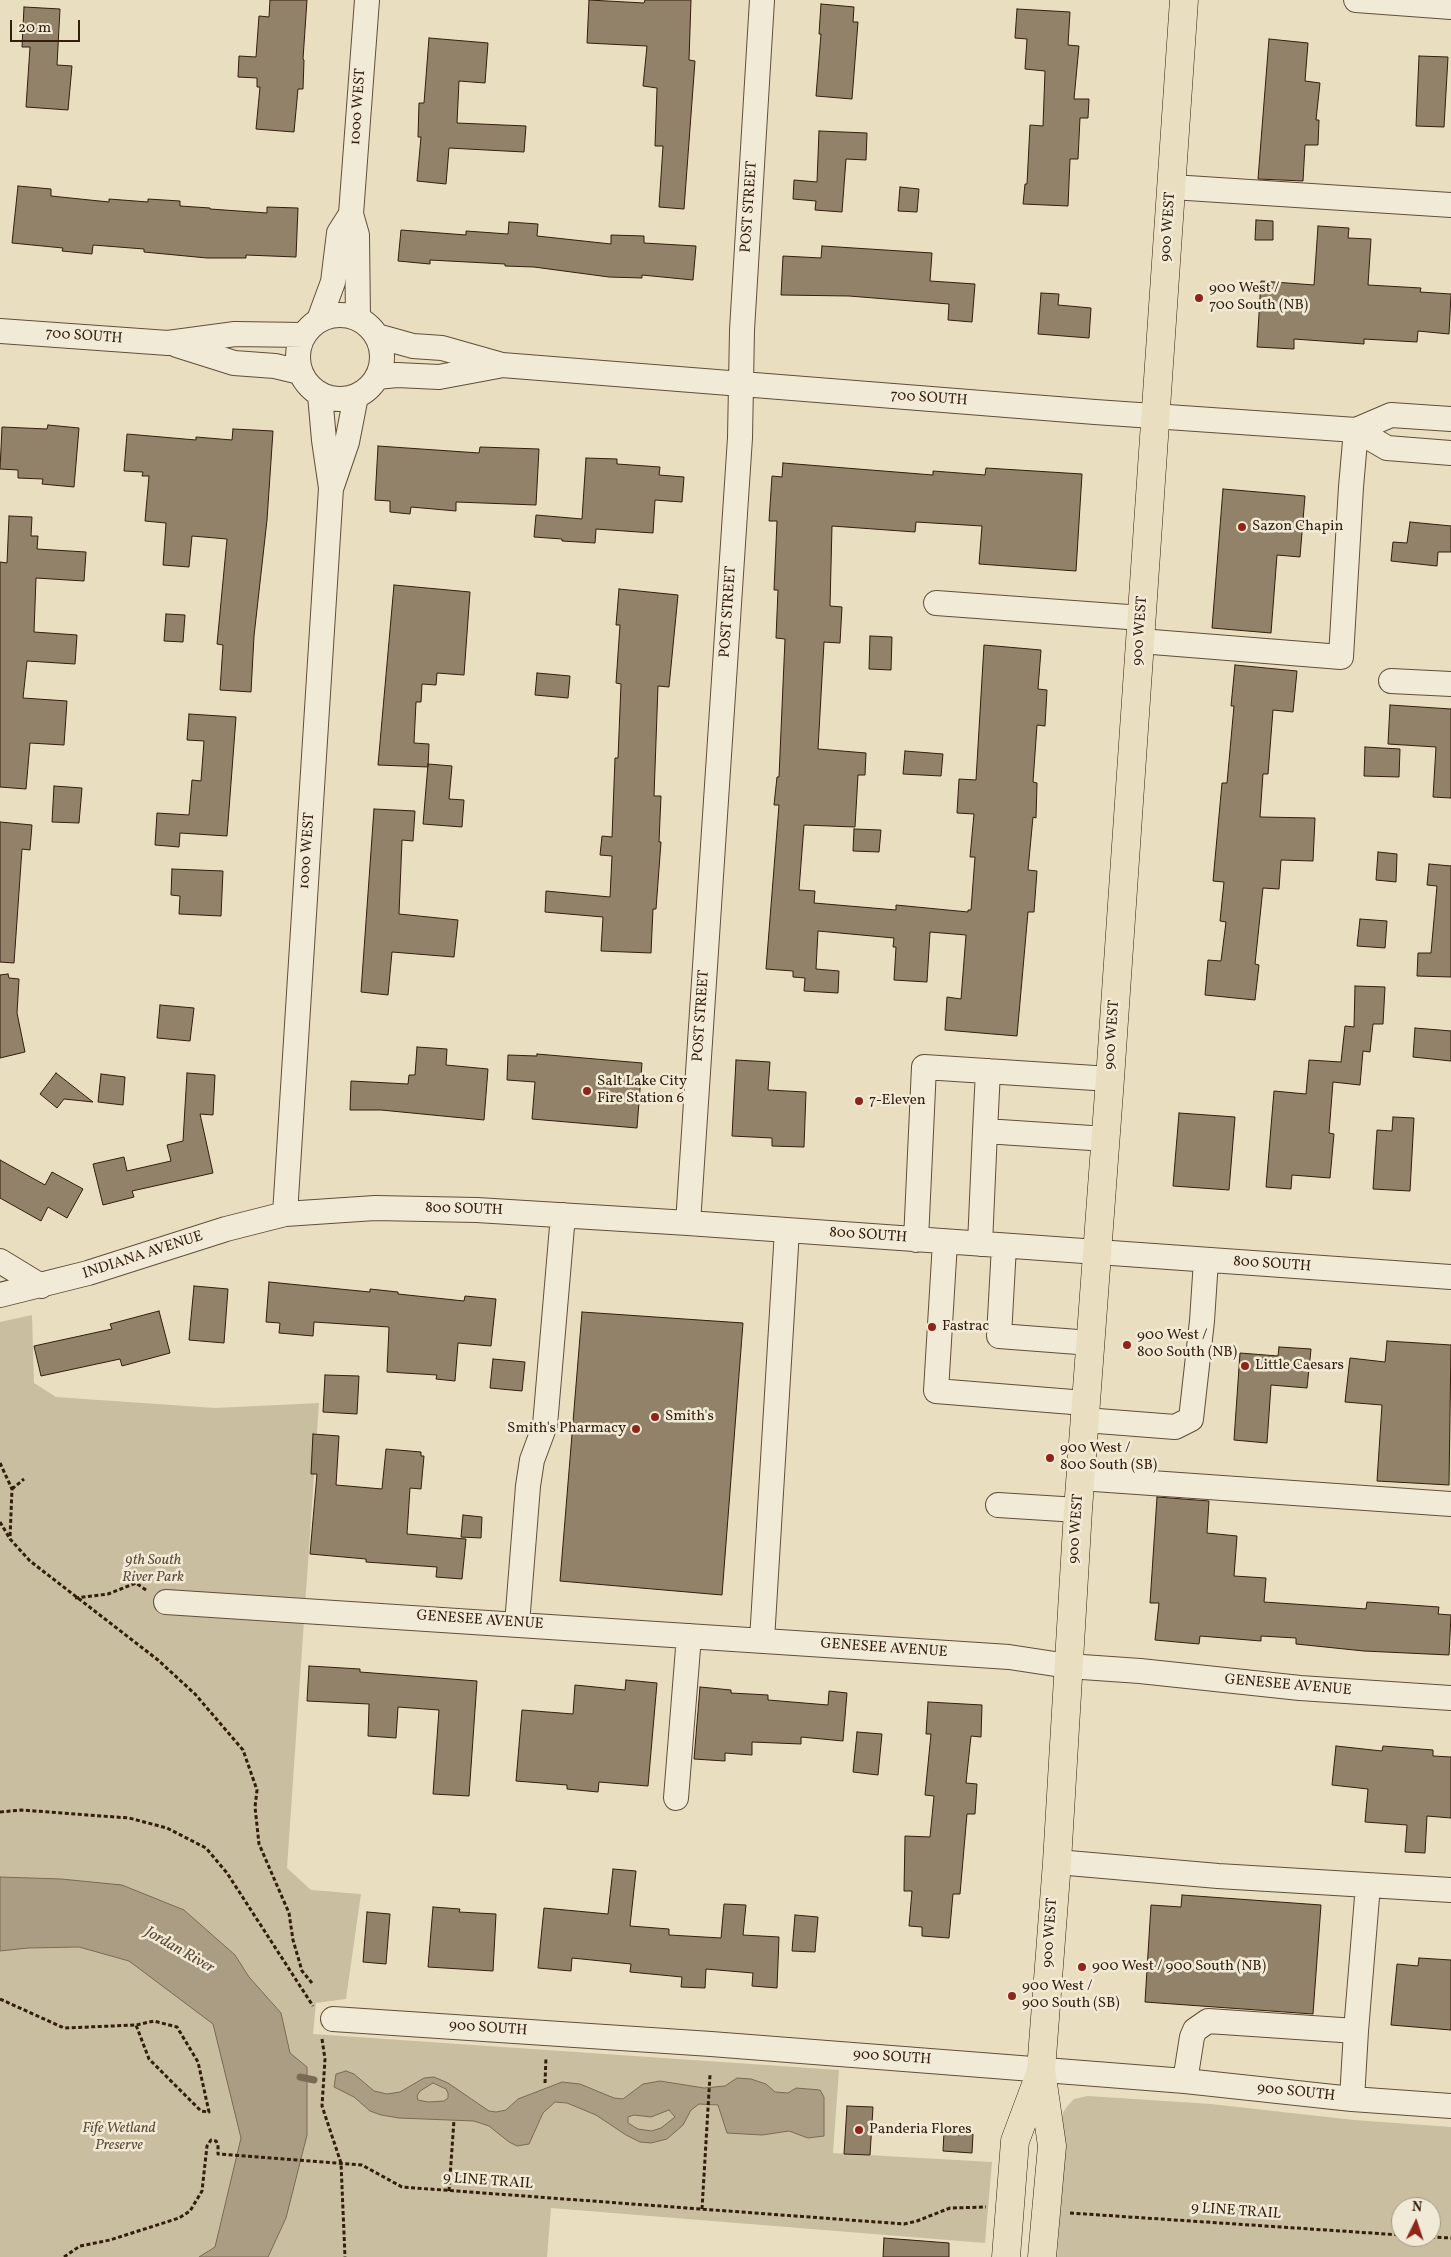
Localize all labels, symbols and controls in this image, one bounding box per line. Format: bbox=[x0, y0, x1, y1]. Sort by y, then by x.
scale bar bbox=[12, 10, 82, 42]
text: 20 m bbox=[18, 18, 51, 39]
street label: 1000 WEST bbox=[347, 68, 371, 146]
street label: POST STREET bbox=[738, 161, 762, 253]
street label: 900 WEST bbox=[1158, 191, 1180, 263]
place label: 900 West / 700 South (NB) bbox=[1209, 280, 1308, 315]
marker: 900 West / 700 South (NB) bbox=[1193, 292, 1205, 304]
street label: 700 SOUTH bbox=[45, 325, 123, 349]
street label: 700 SOUTH bbox=[890, 387, 968, 411]
place label: Sazon Chapin bbox=[1252, 518, 1343, 536]
marker: Sazon Chapin bbox=[1236, 521, 1248, 533]
street label: POST STREET bbox=[717, 566, 741, 658]
street label: 900 WEST bbox=[1130, 595, 1152, 667]
street label: 1000 WEST bbox=[296, 812, 320, 890]
street label: POST STREET bbox=[690, 970, 714, 1062]
street label: 900 WEST bbox=[1102, 999, 1124, 1071]
place label: Salt Lake City Fire Station 6 bbox=[597, 1073, 687, 1108]
marker: Salt Lake City Fire Station 6 bbox=[581, 1085, 593, 1097]
place label: 7-Eleven bbox=[869, 1092, 926, 1110]
marker: 7-Eleven bbox=[853, 1095, 865, 1107]
street label: 800 SOUTH bbox=[425, 1200, 503, 1220]
street label: 800 SOUTH bbox=[828, 1224, 908, 1248]
street label: INDIANA AVENUE bbox=[81, 1228, 205, 1284]
street label: 800 SOUTH bbox=[1232, 1253, 1312, 1277]
place label: Fastrac bbox=[942, 1318, 989, 1336]
marker: Fastrac bbox=[926, 1321, 938, 1333]
place label: 900 West / 800 South (NB) bbox=[1137, 1327, 1237, 1362]
marker: 900 West / 800 South (NB) bbox=[1121, 1339, 1133, 1351]
place label: Little Caesars bbox=[1255, 1357, 1344, 1375]
marker: Little Caesars bbox=[1239, 1360, 1251, 1372]
place label: Smith's bbox=[665, 1408, 714, 1426]
marker: Smith's bbox=[649, 1411, 661, 1423]
place label: Smith's Pharmacy bbox=[507, 1420, 626, 1438]
marker: Smith's Pharmacy bbox=[630, 1423, 642, 1435]
place label: 900 West / 800 South (SB) bbox=[1060, 1440, 1157, 1475]
marker: 900 West / 800 South (SB) bbox=[1044, 1452, 1056, 1464]
street label: 900 WEST bbox=[1066, 1493, 1088, 1565]
park label: 9th South River Park bbox=[122, 1552, 184, 1587]
street label: GENESEE AVENUE bbox=[416, 1608, 544, 1634]
street label: GENESEE AVENUE bbox=[820, 1636, 948, 1662]
street label: GENESEE AVENUE bbox=[1224, 1671, 1352, 1701]
street label: 900 WEST bbox=[1040, 1897, 1062, 1969]
water label: Jordan River bbox=[141, 1923, 217, 1979]
place label: 900 West / 900 South (NB) bbox=[1092, 1958, 1266, 1976]
marker: 900 West / 900 South (NB) bbox=[1076, 1961, 1088, 1973]
place label: 900 West / 900 South (SB) bbox=[1022, 1978, 1120, 2013]
marker: 900 West / 900 South (SB) bbox=[1006, 1990, 1018, 2002]
street label: 900 SOUTH bbox=[448, 2017, 528, 2041]
street label: 900 SOUTH bbox=[852, 2046, 932, 2070]
street label: 900 SOUTH bbox=[1256, 2080, 1336, 2106]
park label: Fife Wetland Preserve bbox=[82, 2120, 156, 2155]
place label: Panderia Flores bbox=[869, 2121, 972, 2139]
marker: Panderia Flores bbox=[853, 2124, 865, 2136]
street label: 9 LINE TRAIL bbox=[442, 2170, 534, 2194]
north arrow bbox=[1391, 2197, 1441, 2247]
text: N bbox=[1411, 2198, 1423, 2217]
street label: 9 LINE TRAIL bbox=[1190, 2200, 1282, 2224]

